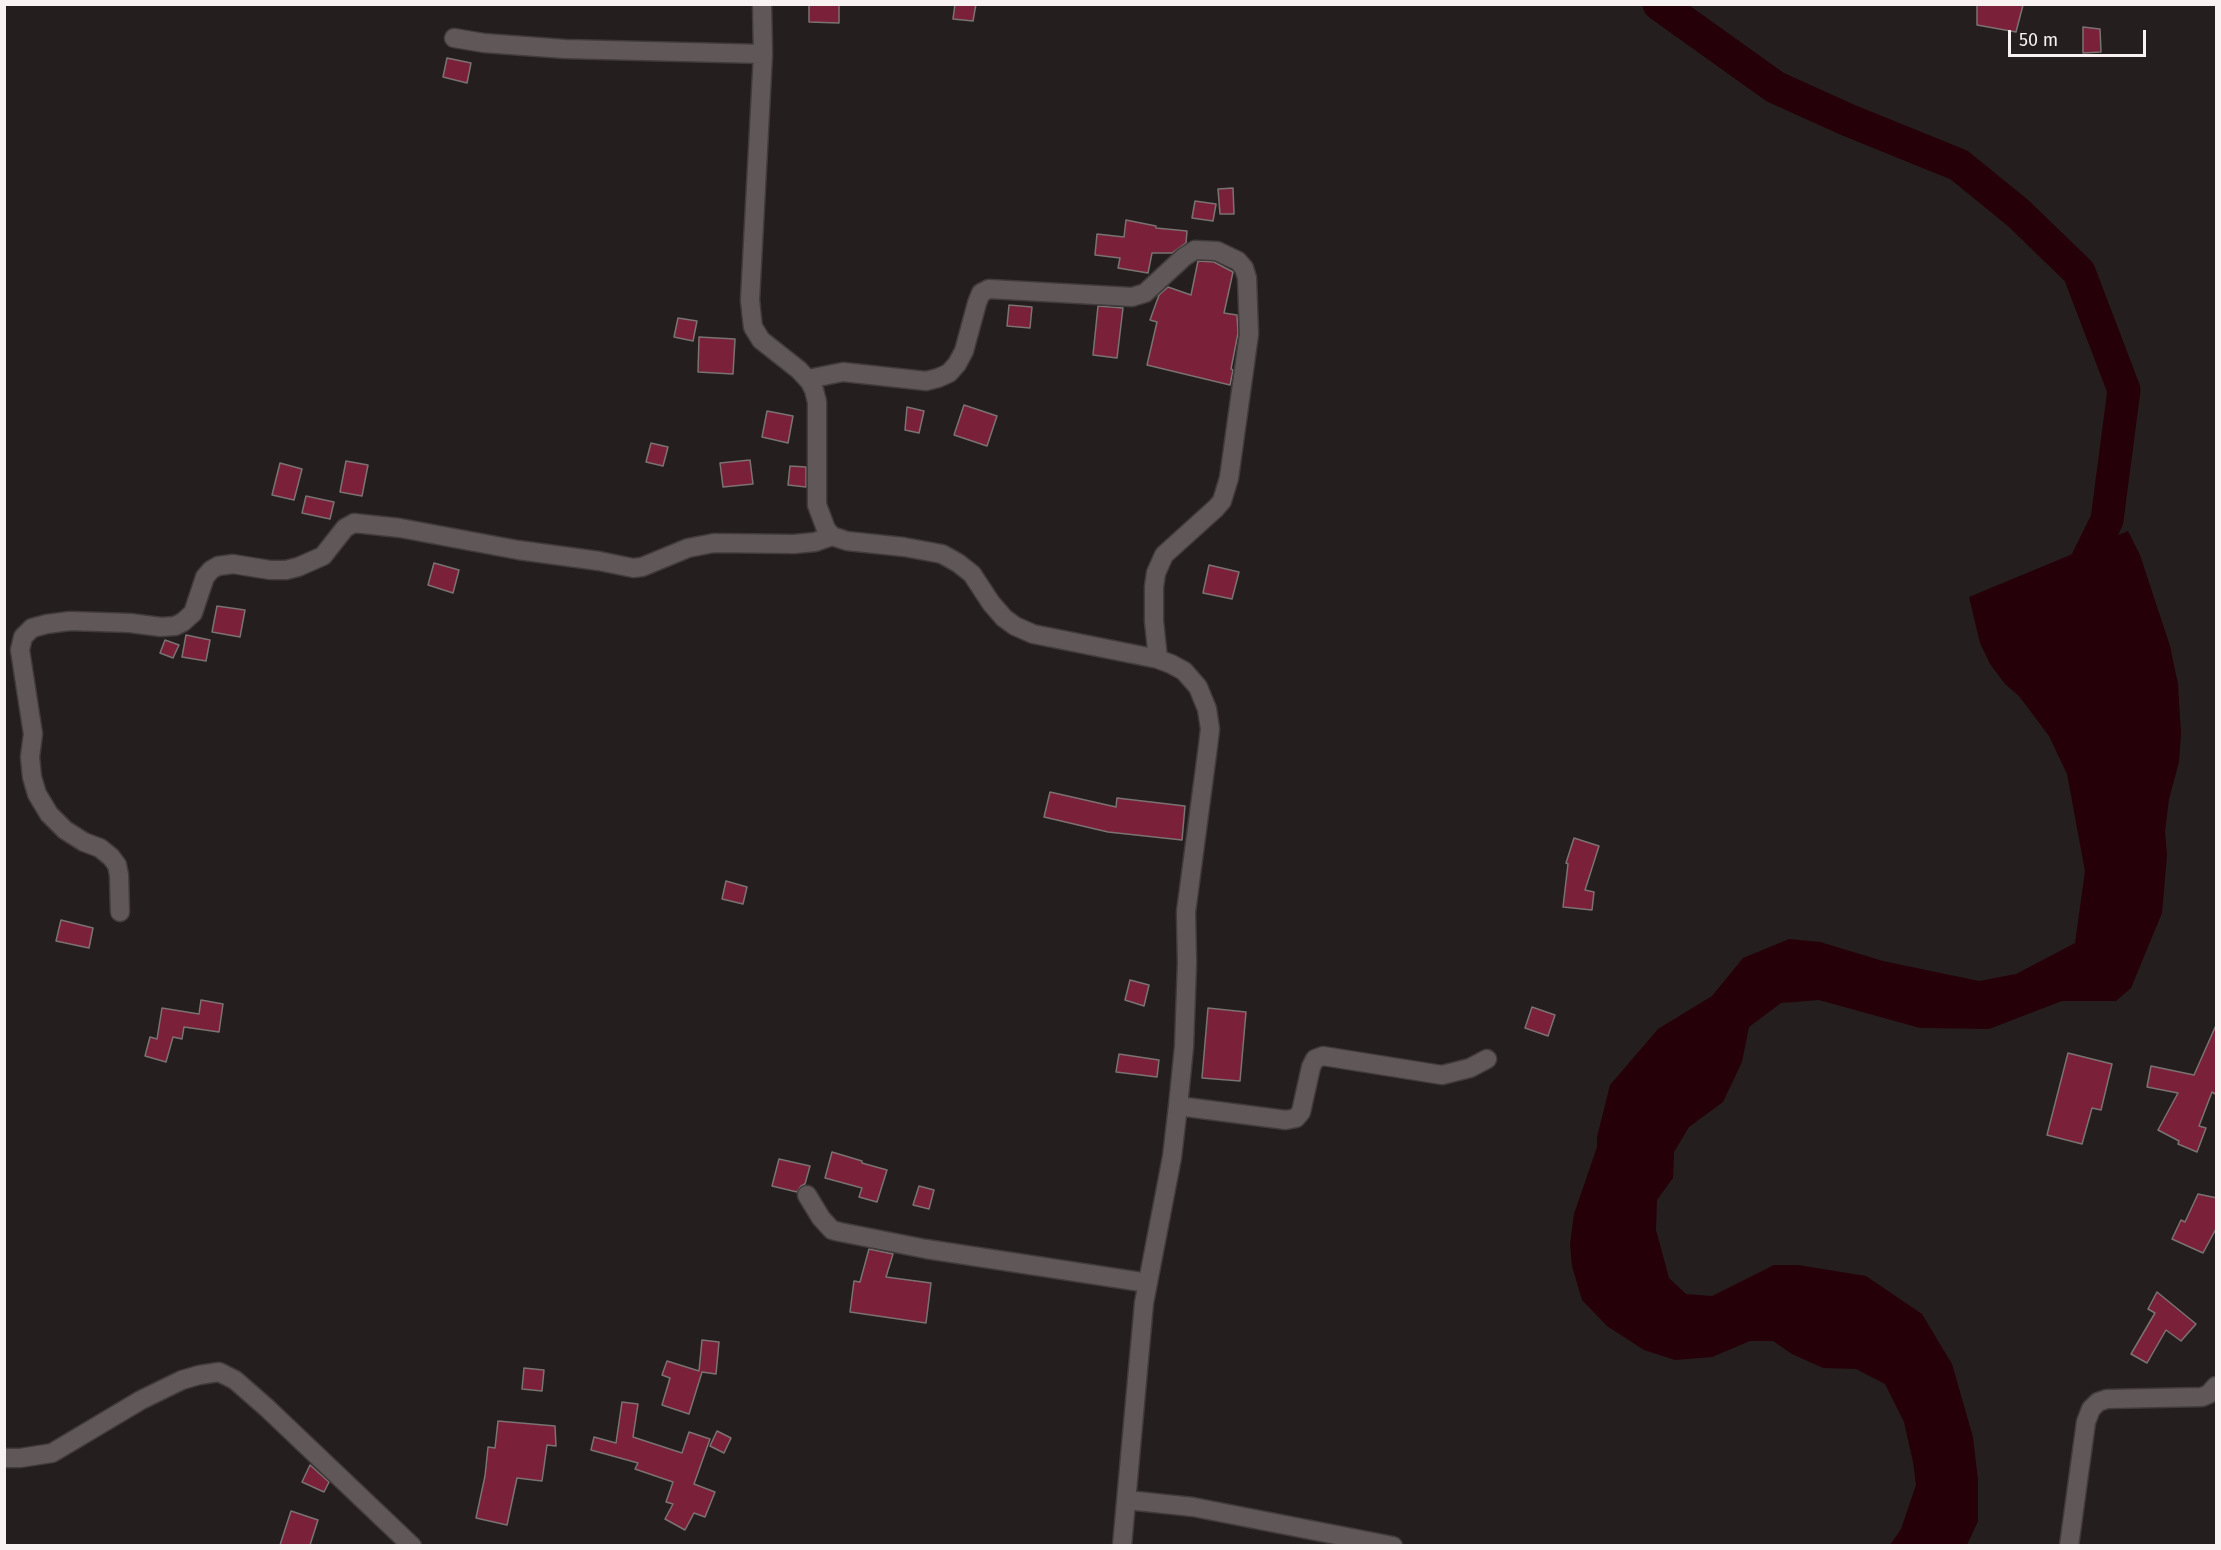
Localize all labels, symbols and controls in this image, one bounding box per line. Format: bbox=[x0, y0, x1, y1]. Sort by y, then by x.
scale bar bbox=[2011, 18, 2149, 56]
text: 50 m bbox=[2019, 29, 2058, 51]

